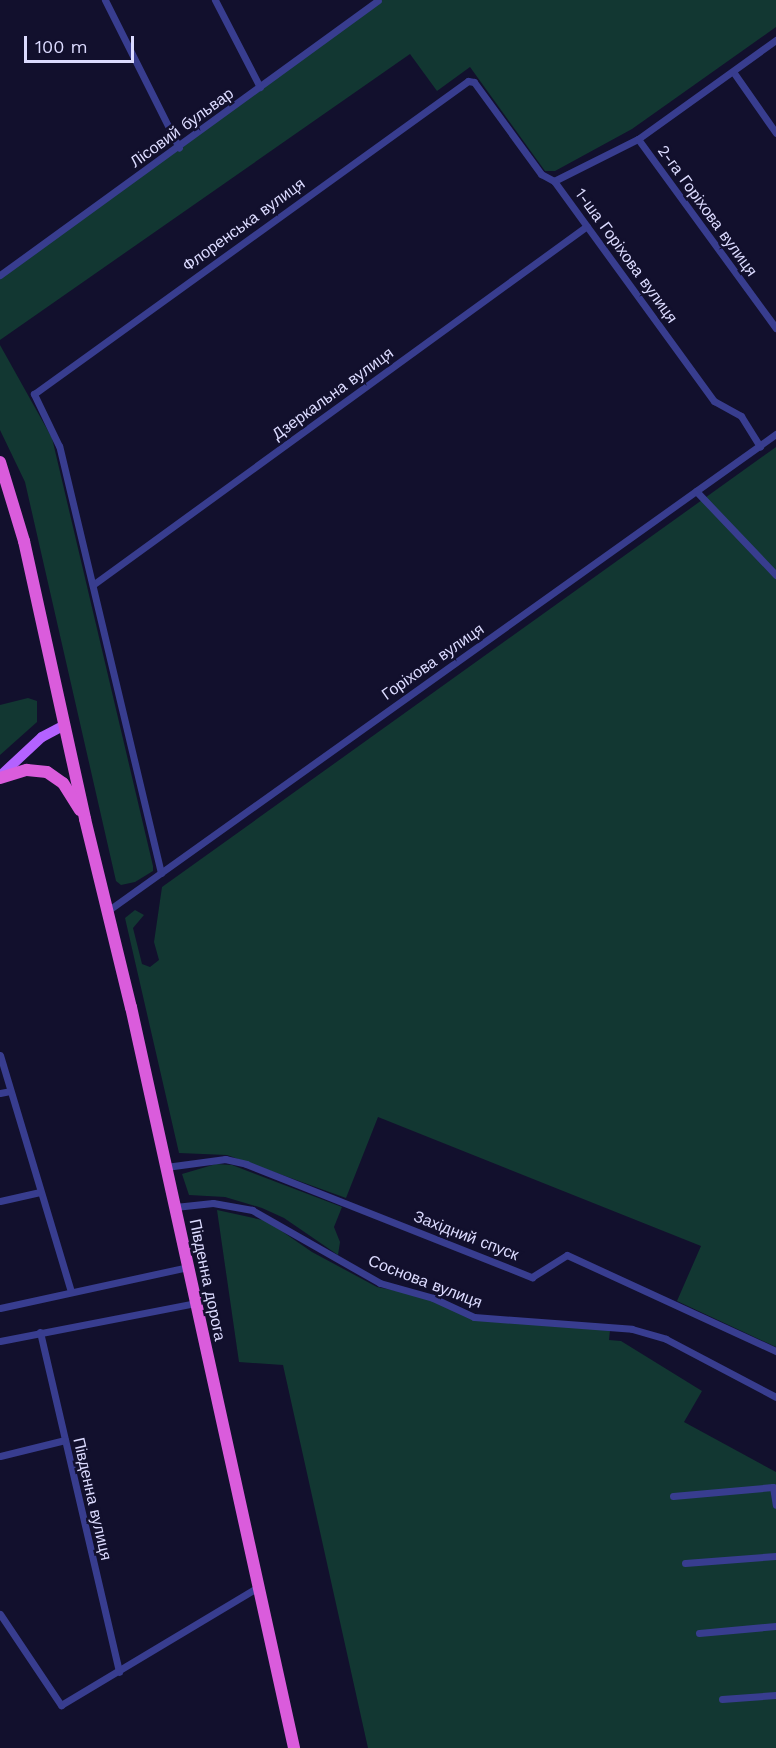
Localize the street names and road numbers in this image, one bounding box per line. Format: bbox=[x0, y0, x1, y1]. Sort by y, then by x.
street label: Лісовий бульвар bbox=[127, 84, 237, 172]
street label: 2-га Горіхова вулиця bbox=[653, 142, 761, 280]
street label: Флоренська вулиця bbox=[179, 174, 309, 276]
street label: 1-ша Горіхова вулиця bbox=[571, 185, 681, 327]
street label: Дзеркальна вулиця bbox=[269, 344, 397, 444]
street label: Горіхова вулиця bbox=[378, 620, 488, 704]
street label: Західний спуск bbox=[411, 1207, 521, 1265]
street label: Південна дорога bbox=[185, 1217, 229, 1343]
street label: Соснова вулиця bbox=[365, 1251, 485, 1313]
street label: Південна вулиця bbox=[69, 1436, 115, 1562]

